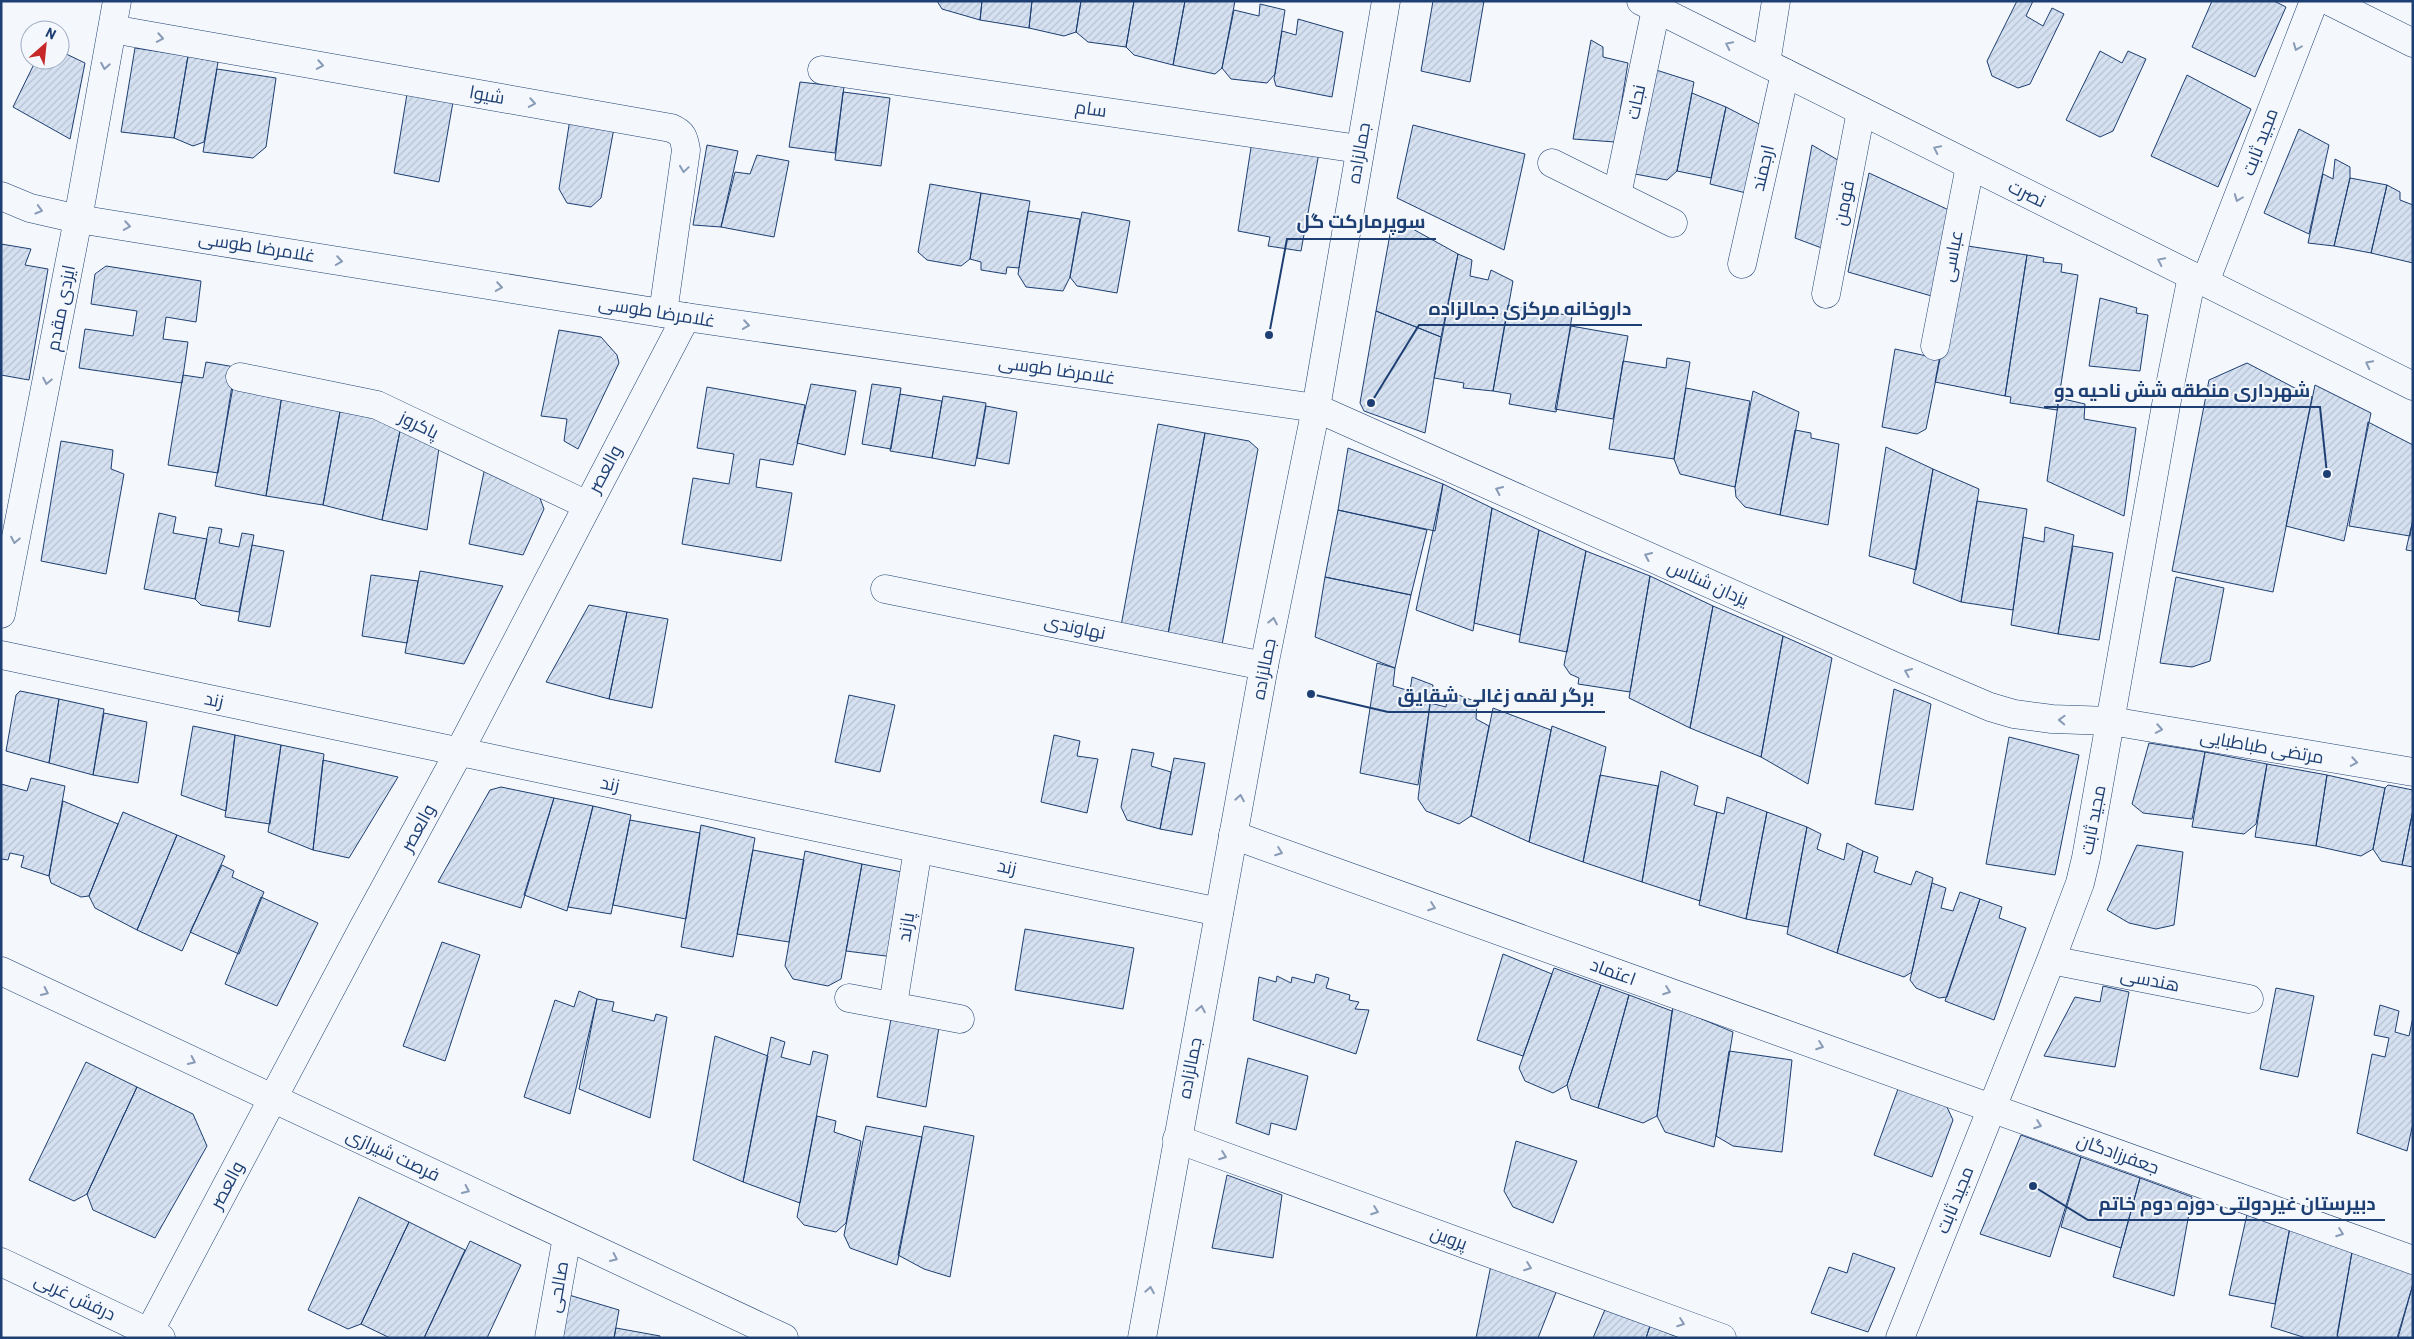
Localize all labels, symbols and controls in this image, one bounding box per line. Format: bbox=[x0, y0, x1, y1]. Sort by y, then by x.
north arrow bbox=[20, 20, 70, 70]
text: N bbox=[43, 23, 59, 43]
one-way arrow bbox=[156, 32, 164, 42]
one-way arrow bbox=[1725, 41, 1734, 51]
one-way arrow bbox=[2292, 42, 2303, 51]
one-way arrow bbox=[316, 60, 324, 70]
one-way arrow bbox=[101, 62, 111, 71]
street label: شیوا bbox=[468, 80, 507, 109]
street label: نجات bbox=[1621, 82, 1649, 121]
street label: سام bbox=[1074, 95, 1108, 123]
one-way arrow bbox=[527, 97, 536, 107]
street label: مجید ثابت bbox=[2236, 105, 2282, 179]
street label: جمالزاده bbox=[1342, 120, 1375, 185]
street label: ارجمند bbox=[1746, 143, 1779, 193]
one-way arrow bbox=[1933, 145, 1942, 155]
one-way arrow bbox=[679, 165, 689, 174]
street label: نصرت bbox=[2005, 175, 2050, 212]
street label: فومن bbox=[1828, 178, 1859, 227]
one-way arrow bbox=[2233, 193, 2244, 202]
one-way arrow bbox=[34, 205, 43, 215]
callout: سوپرمارکت گل bbox=[1287, 205, 1436, 239]
text: سوپرمارکت گل bbox=[1297, 209, 1425, 235]
one-way arrow bbox=[122, 221, 131, 231]
street label: غلامرضا طوسی bbox=[197, 226, 317, 267]
street label: عباسی bbox=[1935, 228, 1968, 284]
one-way arrow bbox=[334, 255, 343, 265]
one-way arrow bbox=[2157, 257, 2166, 267]
street label: ایزدی مقدم bbox=[41, 263, 81, 353]
one-way arrow bbox=[495, 281, 504, 291]
street label: غلامرضا طوسی bbox=[597, 291, 717, 332]
callout: داروخانه مرکزی جمالزاده bbox=[1419, 291, 1642, 325]
text: داروخانه مرکزی جمالزاده bbox=[1429, 296, 1631, 320]
one-way arrow bbox=[742, 320, 751, 330]
street label: غلامرضا طوسی bbox=[997, 350, 1117, 389]
one-way arrow bbox=[2365, 360, 2374, 370]
callout: شهرداری منطقه شش ناحیه دو bbox=[2044, 373, 2320, 407]
one-way arrow bbox=[42, 377, 52, 385]
text: شهرداری منطقه شش ناحیه دو bbox=[2054, 378, 2310, 402]
street label: پاکروز bbox=[394, 405, 443, 445]
street label: والعصر bbox=[582, 441, 627, 498]
one-way arrow bbox=[1495, 486, 1504, 496]
one-way arrow bbox=[11, 536, 21, 545]
one-way arrow bbox=[1644, 552, 1653, 563]
street label: یزدان شناس bbox=[1664, 554, 1753, 611]
street label: نهاوندی bbox=[1042, 609, 1108, 644]
one-way arrow bbox=[1267, 617, 1278, 625]
street label: جمالزاده bbox=[1246, 636, 1281, 701]
one-way arrow bbox=[1904, 668, 1913, 679]
callout: برگر لقمه زغالی شقایق bbox=[1388, 678, 1605, 712]
text: برگر لقمه زغالی شقایق bbox=[1397, 683, 1595, 708]
street label: زند bbox=[202, 686, 226, 713]
one-way arrow bbox=[2058, 714, 2066, 725]
one-way arrow bbox=[2155, 724, 2163, 734]
street label: مرتضی طباطبایی bbox=[2198, 724, 2326, 769]
one-way arrow bbox=[2349, 757, 2358, 767]
street label: زند bbox=[598, 770, 622, 797]
street label: مجید ثابت bbox=[2074, 783, 2110, 857]
one-way arrow bbox=[1234, 793, 1244, 802]
street label: والعصر bbox=[395, 800, 440, 857]
one-way arrow bbox=[1274, 846, 1282, 856]
street label: زند bbox=[995, 853, 1019, 880]
one-way arrow bbox=[1427, 901, 1435, 911]
street label: پازند bbox=[892, 910, 920, 943]
street label: اعتماد bbox=[1588, 953, 1639, 989]
street label: هندسی bbox=[2118, 962, 2182, 997]
one-way arrow bbox=[1662, 985, 1671, 995]
one-way arrow bbox=[40, 986, 49, 996]
one-way arrow bbox=[1196, 1005, 1206, 1014]
street label: جمالزاده bbox=[1172, 1035, 1207, 1100]
one-way arrow bbox=[1815, 1040, 1824, 1050]
one-way arrow bbox=[187, 1055, 196, 1066]
one-way arrow bbox=[2034, 1119, 2042, 1129]
street label: فرصت شیرازی bbox=[343, 1123, 444, 1186]
street label: جعفرزادگان bbox=[2074, 1128, 2163, 1179]
one-way arrow bbox=[1218, 1150, 1227, 1160]
street label: والعصر bbox=[204, 1157, 249, 1214]
street label: مجید ثابت bbox=[1931, 1163, 1977, 1236]
one-way arrow bbox=[461, 1183, 470, 1194]
callout: دبیرستان غیردولتی دوره دوم خاتم bbox=[2088, 1186, 2385, 1220]
text: دبیرستان غیردولتی دوره دوم خاتم bbox=[2098, 1191, 2376, 1217]
one-way arrow bbox=[1371, 1205, 1379, 1215]
street label: پروین bbox=[1427, 1220, 1471, 1256]
one-way arrow bbox=[2335, 1227, 2343, 1237]
one-way arrow bbox=[609, 1252, 618, 1262]
street label: صالحی bbox=[542, 1259, 573, 1314]
one-way arrow bbox=[1523, 1261, 1532, 1271]
street label: درفش غربی bbox=[31, 1268, 120, 1325]
one-way arrow bbox=[1145, 1285, 1155, 1294]
one-way arrow bbox=[1676, 1317, 1685, 1327]

